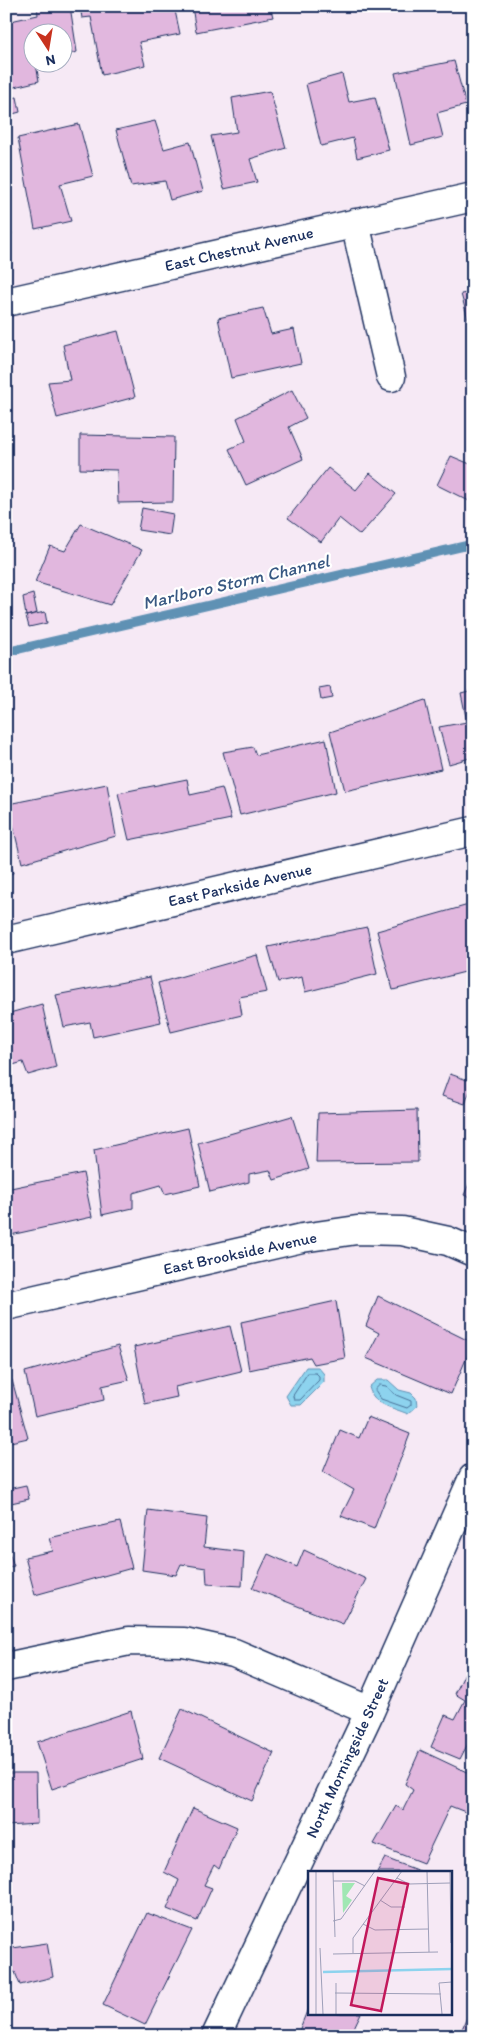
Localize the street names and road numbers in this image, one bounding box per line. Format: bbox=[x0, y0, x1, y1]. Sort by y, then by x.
street label: East Chestnut Avenue bbox=[163, 223, 315, 275]
street label: East Parkside Avenue bbox=[166, 859, 314, 911]
street label: East Brookside Avenue bbox=[162, 1227, 318, 1279]
street label: North Morningside Street bbox=[302, 1675, 392, 1841]

